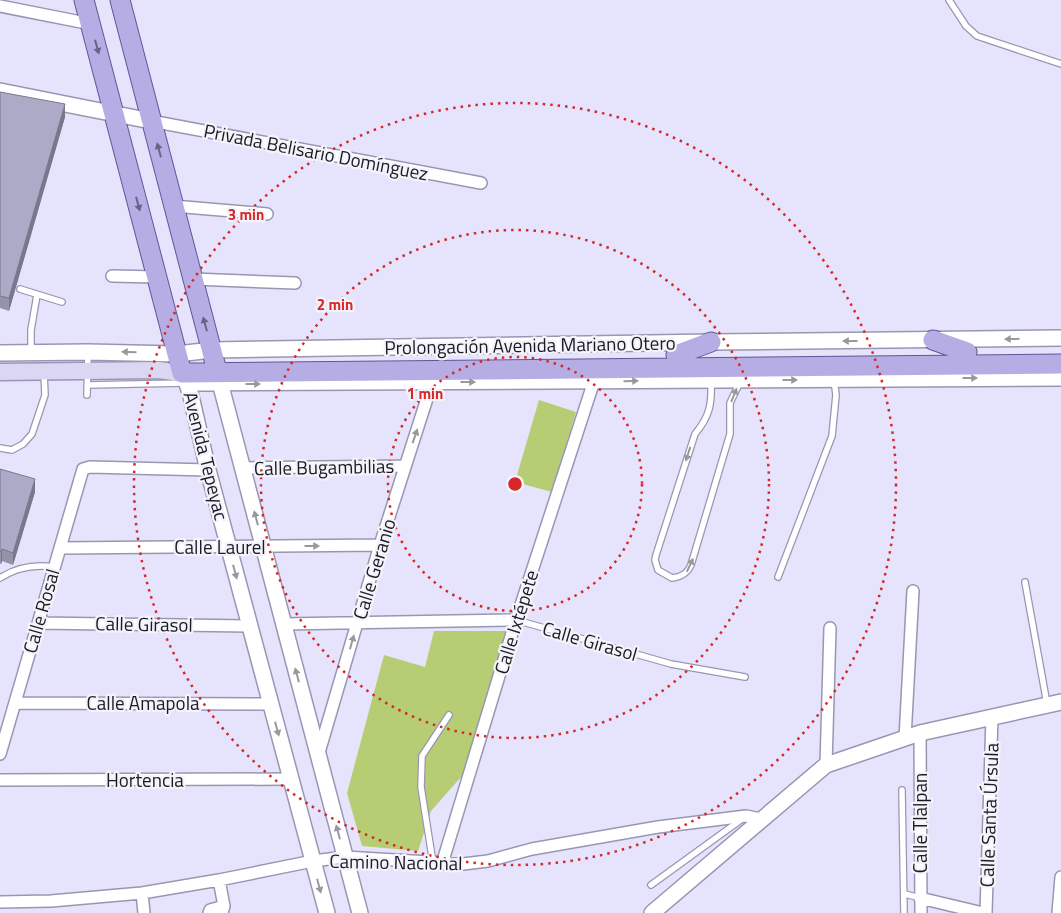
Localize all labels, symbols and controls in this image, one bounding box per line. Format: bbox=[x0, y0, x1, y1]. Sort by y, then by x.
one-way arrow bbox=[93, 40, 101, 55]
street label: Privada Belisario Domínguez bbox=[201, 116, 431, 187]
one-way arrow bbox=[154, 143, 162, 158]
one-way arrow bbox=[134, 197, 142, 212]
text: 3 min bbox=[228, 203, 264, 226]
text: 2 min bbox=[317, 293, 353, 316]
one-way arrow bbox=[201, 316, 209, 332]
street label: Prolongación Avenida Mariano Otero bbox=[384, 327, 676, 362]
one-way arrow bbox=[1004, 335, 1020, 343]
one-way arrow bbox=[842, 337, 858, 345]
one-way arrow bbox=[120, 348, 136, 356]
one-way arrow bbox=[963, 374, 979, 382]
one-way arrow bbox=[783, 376, 799, 384]
one-way arrow bbox=[623, 377, 639, 385]
one-way arrow bbox=[461, 378, 477, 386]
one-way arrow bbox=[246, 380, 262, 388]
text: 1 min bbox=[407, 382, 443, 405]
street label: Avenida Tepeyac bbox=[176, 388, 236, 523]
one-way arrow bbox=[730, 388, 738, 402]
one-way arrow bbox=[412, 429, 419, 444]
one-way arrow bbox=[684, 446, 692, 461]
street label: Calle Bugambilias bbox=[254, 451, 395, 482]
centre of rings bbox=[506, 475, 524, 493]
one-way arrow bbox=[251, 510, 259, 525]
street label: Calle Geranio bbox=[344, 515, 403, 623]
street label: Calle Laurel bbox=[174, 532, 266, 561]
one-way arrow bbox=[304, 542, 320, 550]
one-way arrow bbox=[686, 558, 694, 572]
one-way arrow bbox=[231, 564, 239, 579]
street label: Calle Rosal bbox=[15, 565, 66, 657]
street label: Calle Ixtépete bbox=[486, 566, 545, 678]
street label: Calle Girasol bbox=[95, 608, 193, 639]
street label: Calle Girasol bbox=[539, 613, 641, 668]
one-way arrow bbox=[348, 634, 356, 649]
one-way arrow bbox=[293, 667, 301, 682]
street label: Calle Amapola bbox=[86, 688, 200, 717]
one-way arrow bbox=[273, 721, 281, 736]
street label: Calle Santa Úrsula bbox=[971, 742, 1006, 888]
street label: Hortencia bbox=[106, 765, 184, 794]
street label: Calle Tlalpan bbox=[905, 773, 934, 873]
one-way arrow bbox=[334, 824, 342, 839]
street label: Camino Nacional bbox=[329, 846, 463, 877]
one-way arrow bbox=[316, 878, 324, 893]

